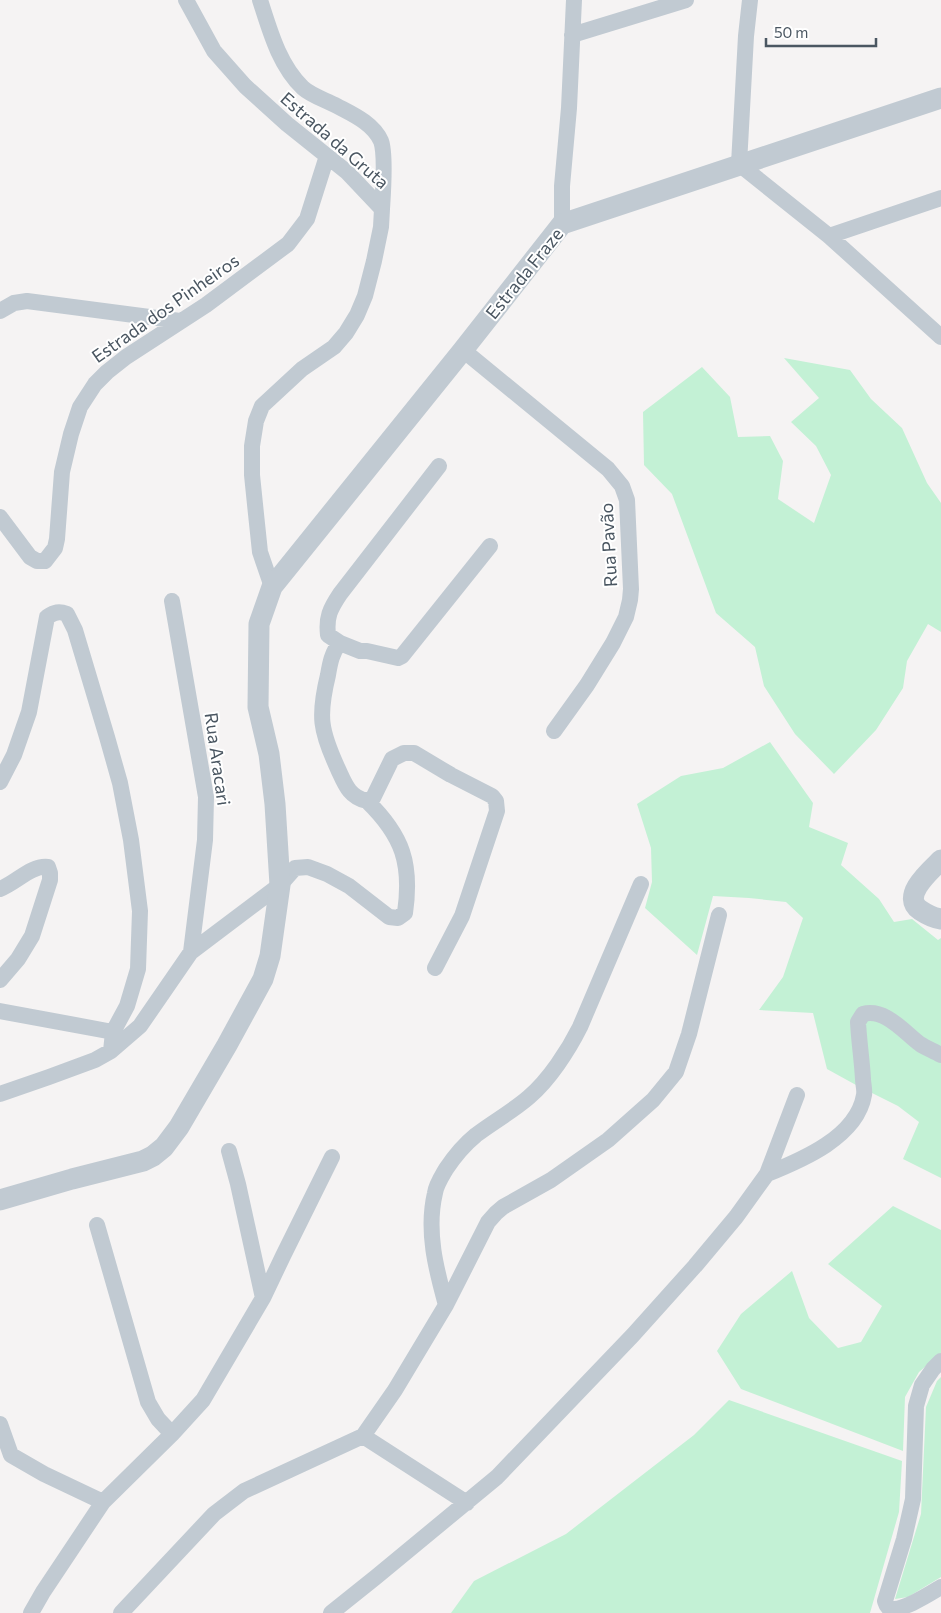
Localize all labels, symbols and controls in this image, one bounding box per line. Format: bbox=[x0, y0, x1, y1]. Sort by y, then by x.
scale bar bbox=[766, 15, 876, 47]
text: 50 m bbox=[774, 23, 808, 41]
street label: Estrada da Gruta bbox=[276, 87, 394, 193]
street label: Estrada Fraze bbox=[481, 223, 567, 323]
street label: Estrada dos Pinheiros bbox=[87, 249, 243, 367]
street label: Rua Pavão bbox=[595, 502, 621, 588]
street label: Rua Aracari bbox=[201, 711, 235, 807]

